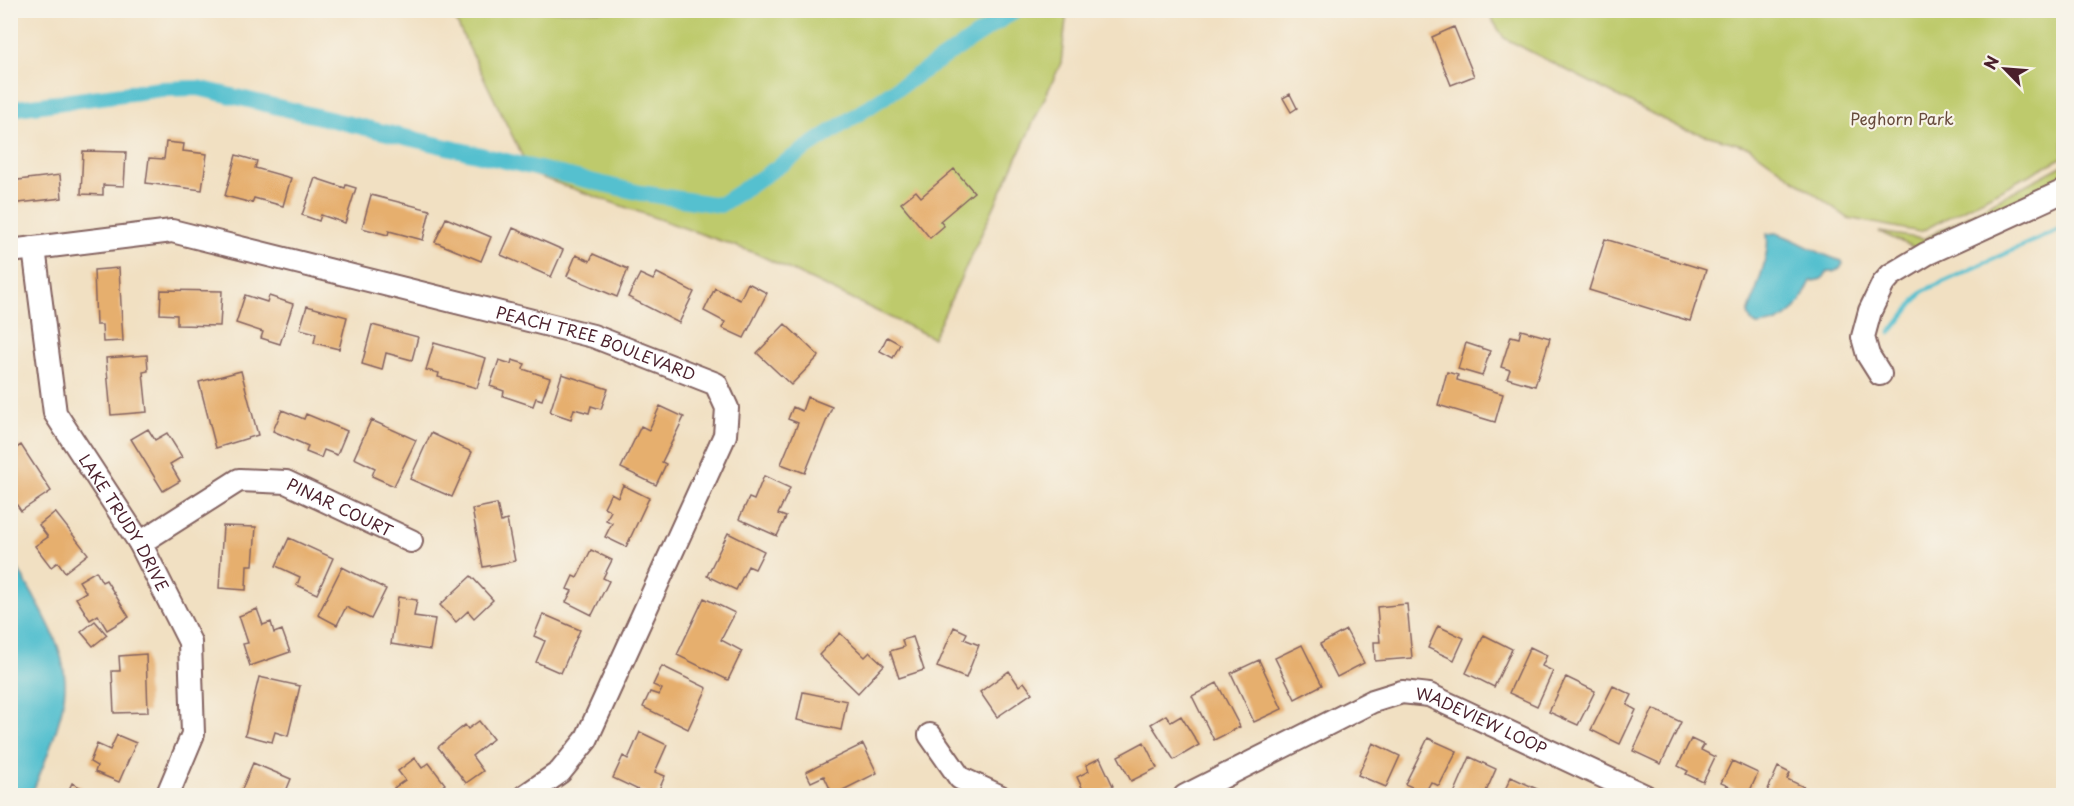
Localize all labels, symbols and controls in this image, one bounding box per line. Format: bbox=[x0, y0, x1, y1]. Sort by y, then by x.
north arrow bbox=[1975, 39, 2035, 99]
text: N bbox=[1977, 51, 2004, 73]
park label: Peghorn Park bbox=[1850, 106, 1954, 130]
street label: PEACH TREE BOULEVARD bbox=[494, 299, 699, 386]
street label: LAKE TRUDY DRIVE bbox=[74, 449, 175, 595]
street label: PINAR COURT bbox=[283, 471, 397, 542]
street label: WADEVIEW LOOP bbox=[1415, 681, 1551, 760]

